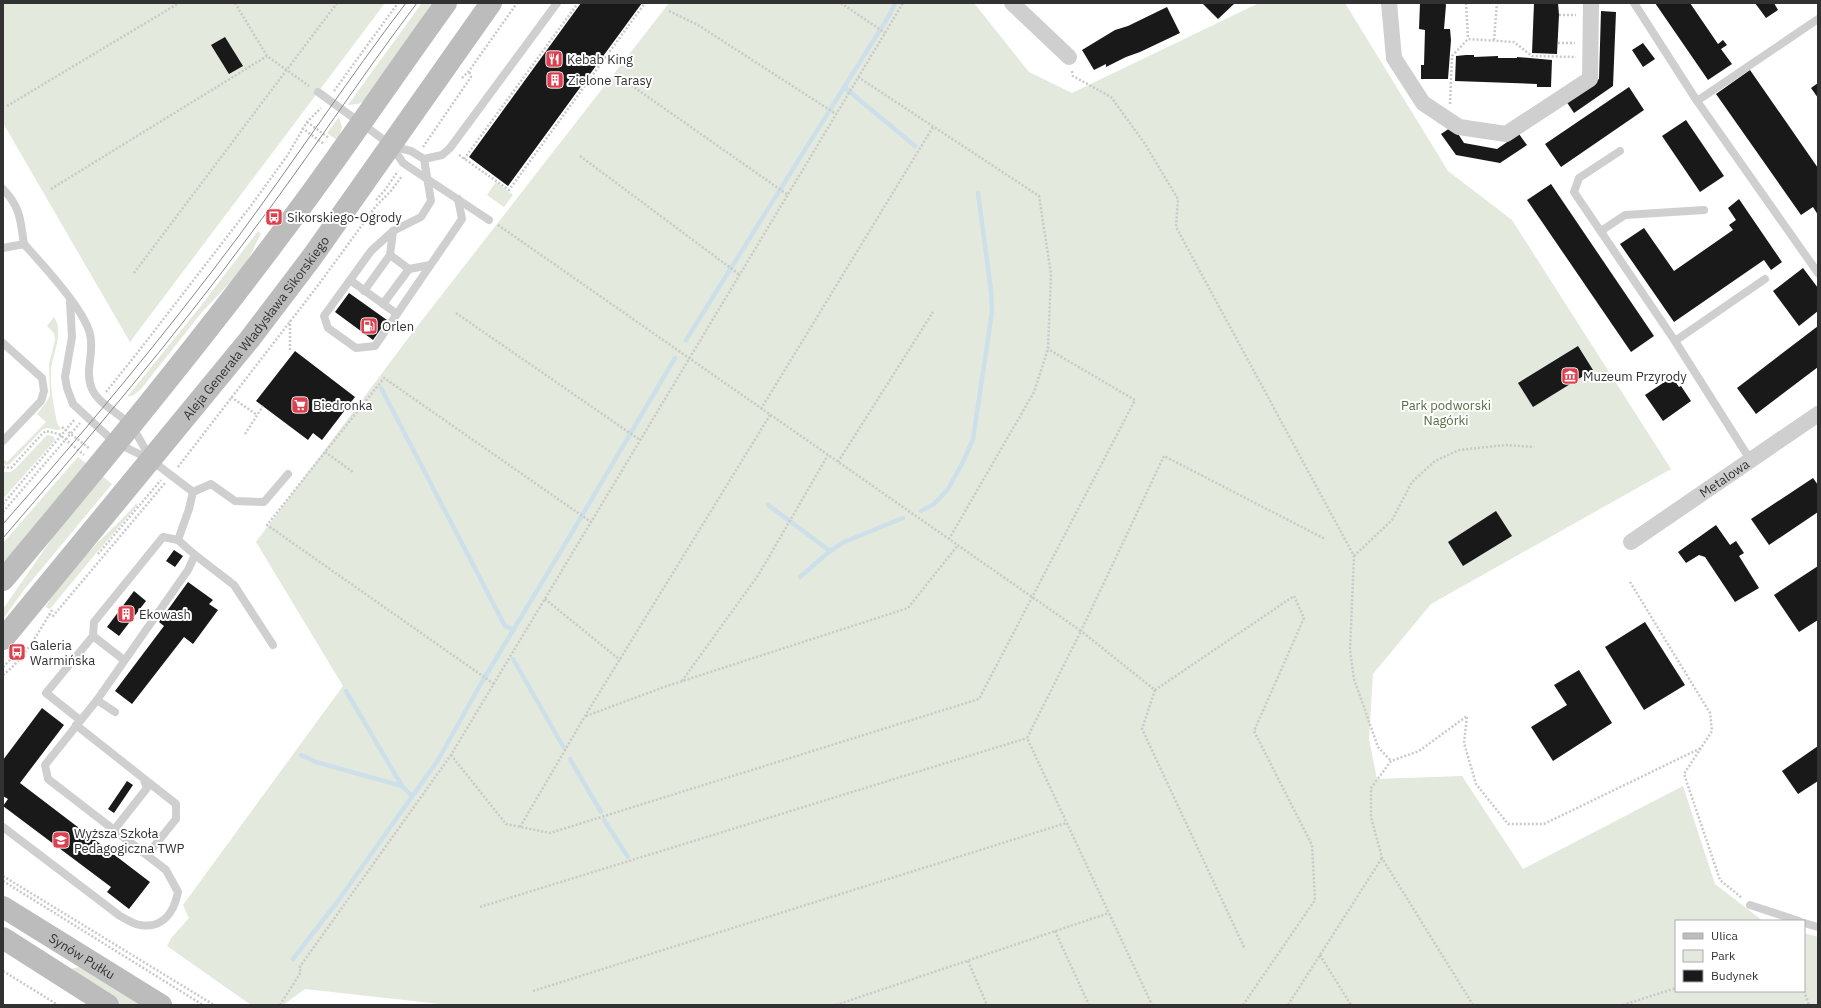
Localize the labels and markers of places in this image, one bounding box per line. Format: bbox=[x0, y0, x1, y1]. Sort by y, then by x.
restaurant icon: Kebab King bbox=[544, 49, 564, 69]
place label: Kebab King bbox=[567, 51, 633, 68]
building icon: Zielone Tarasy bbox=[545, 70, 565, 90]
place label: Zielone Tarasy bbox=[568, 72, 653, 89]
bus stop icon: Sikorskiego-Ogrody bbox=[264, 207, 284, 227]
place label: Sikorskiego-Ogrody bbox=[287, 209, 402, 226]
fuel station icon: Orlen bbox=[359, 316, 379, 336]
place label: Orlen bbox=[382, 318, 414, 335]
museum icon: Muzeum Przyrody bbox=[1560, 366, 1580, 386]
place label: Muzeum Przyrody bbox=[1583, 368, 1687, 385]
supermarket icon: Biedronka bbox=[290, 395, 310, 415]
place label: Biedronka bbox=[313, 397, 373, 414]
building icon: Ekowash bbox=[116, 604, 136, 624]
place label: Ekowash bbox=[139, 606, 191, 623]
place label: Galeria Warmińska bbox=[30, 637, 95, 669]
bus stop icon: Galeria Warmińska bbox=[7, 642, 27, 662]
place label: Wyższa Szkoła Pedagogiczna TWP bbox=[74, 825, 185, 857]
school or university icon: Wyższa Szkoła Pedagogiczna TWP bbox=[51, 830, 71, 850]

